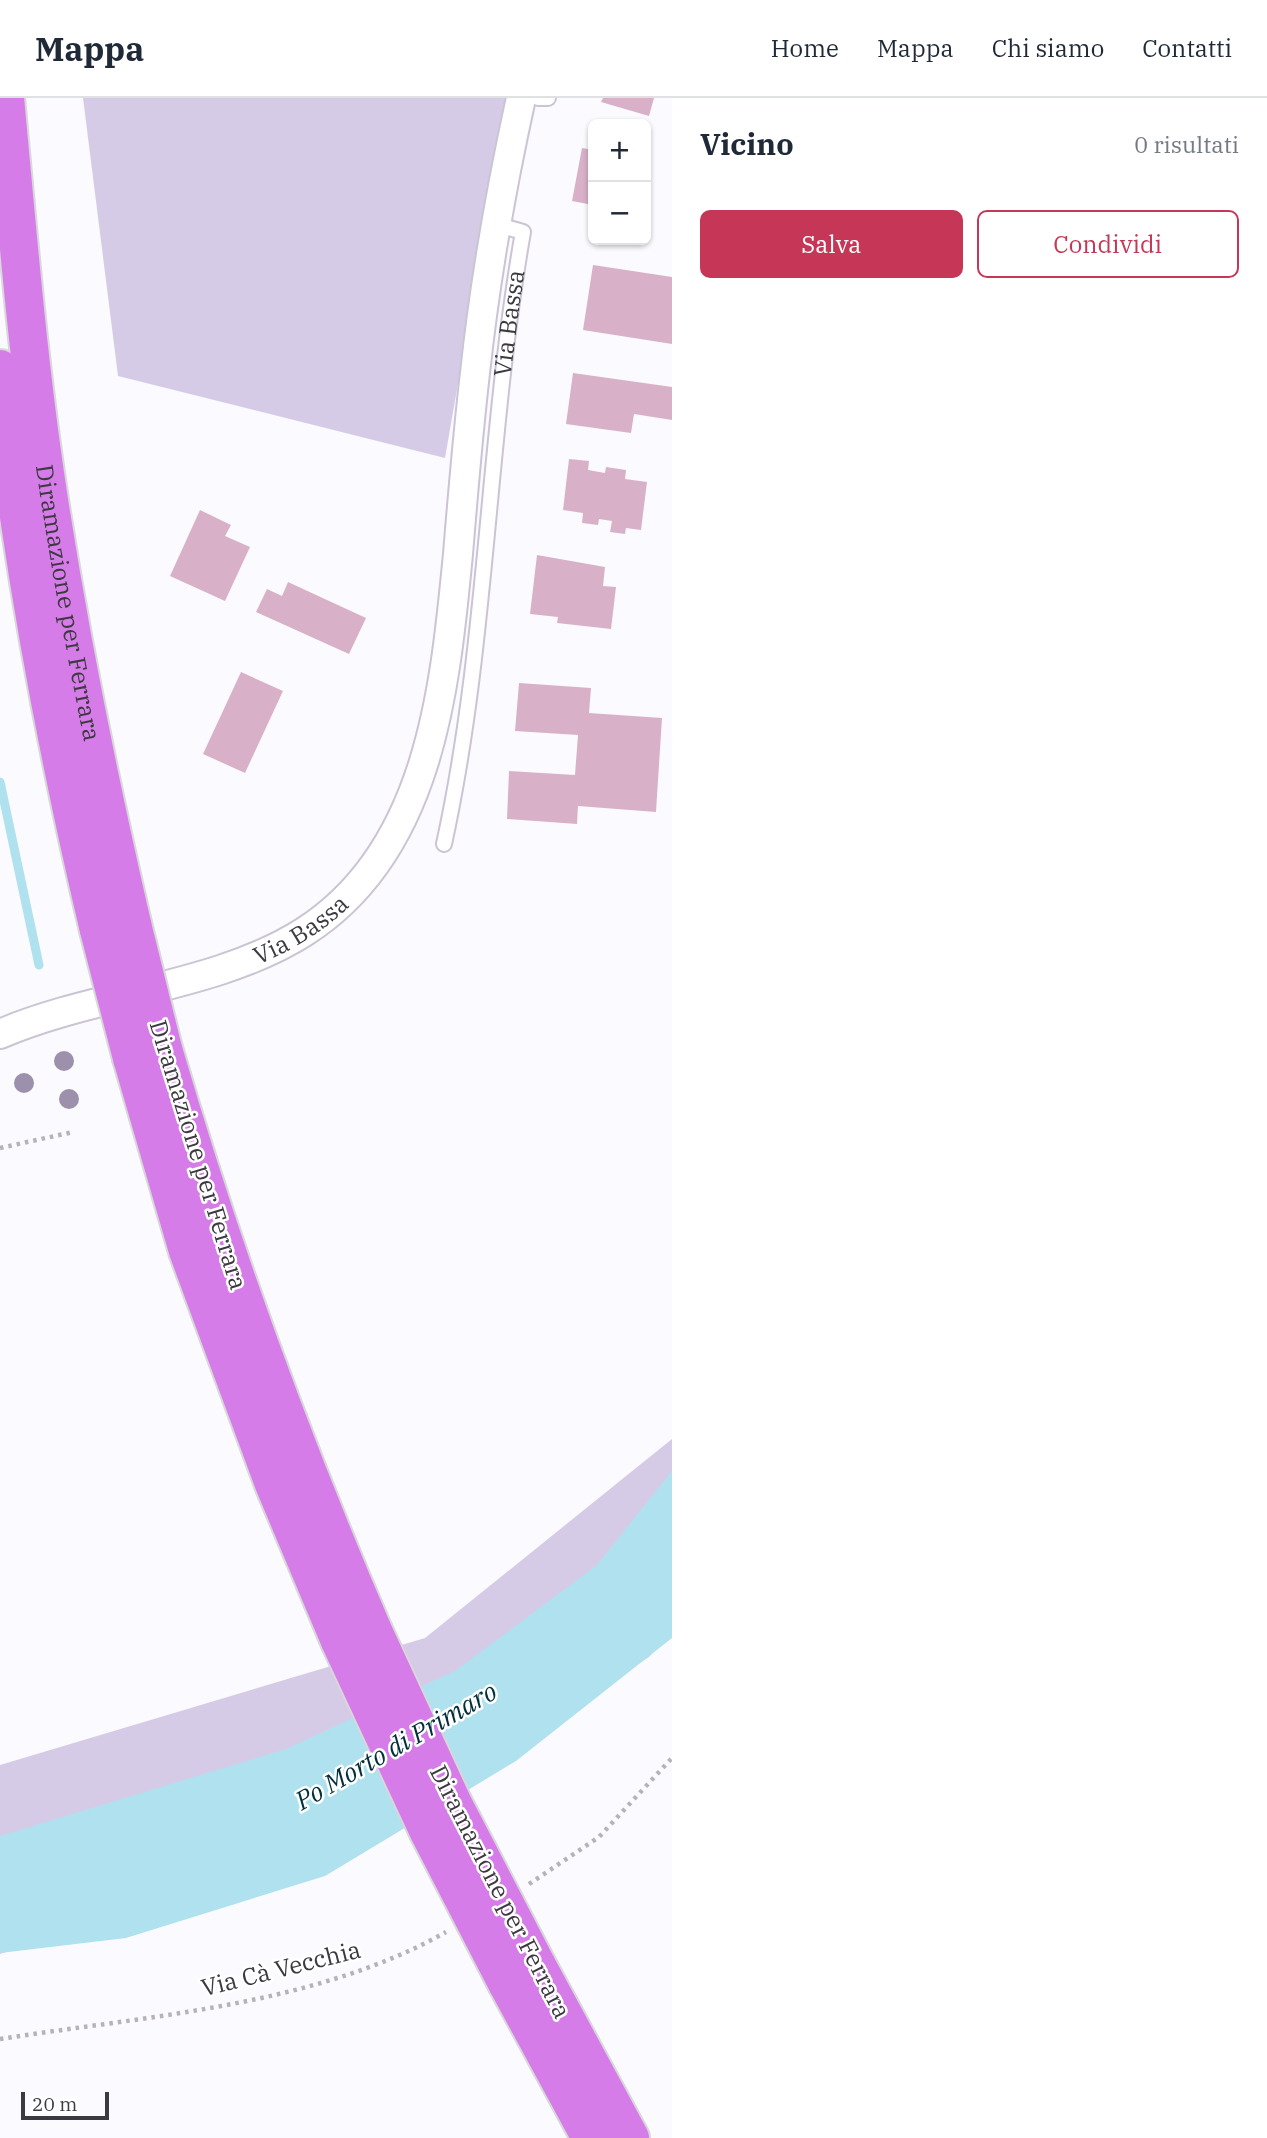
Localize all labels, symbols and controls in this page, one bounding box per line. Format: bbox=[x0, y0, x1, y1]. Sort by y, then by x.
text: Mappa bbox=[35, 27, 144, 70]
text: Home bbox=[771, 32, 839, 64]
text: Mappa bbox=[877, 32, 954, 64]
text: Chi siamo bbox=[992, 32, 1104, 64]
text: Contatti bbox=[1142, 32, 1232, 64]
map controls bbox=[588, 119, 651, 245]
button: + bbox=[588, 119, 651, 182]
text: Vicino bbox=[700, 124, 794, 163]
text: 0 risultati bbox=[1134, 129, 1239, 159]
button: − bbox=[588, 182, 651, 245]
button: Salva bbox=[700, 210, 963, 278]
button: Condividi bbox=[977, 210, 1239, 278]
street label: Via Bassa bbox=[486, 268, 531, 378]
street label: Diramazione per Ferrara bbox=[29, 462, 109, 744]
street label: Via Bassa bbox=[248, 887, 355, 971]
street label: Diramazione per Ferrara bbox=[143, 1016, 255, 1293]
water label: Po Morto di Primaro bbox=[288, 1673, 503, 1817]
street label: Diramazione per Ferrara bbox=[423, 1759, 579, 2024]
street label: Via Cà Vecchia bbox=[198, 1933, 364, 2003]
scale bar bbox=[21, 2089, 108, 2121]
text: 20 m bbox=[32, 2092, 77, 2116]

